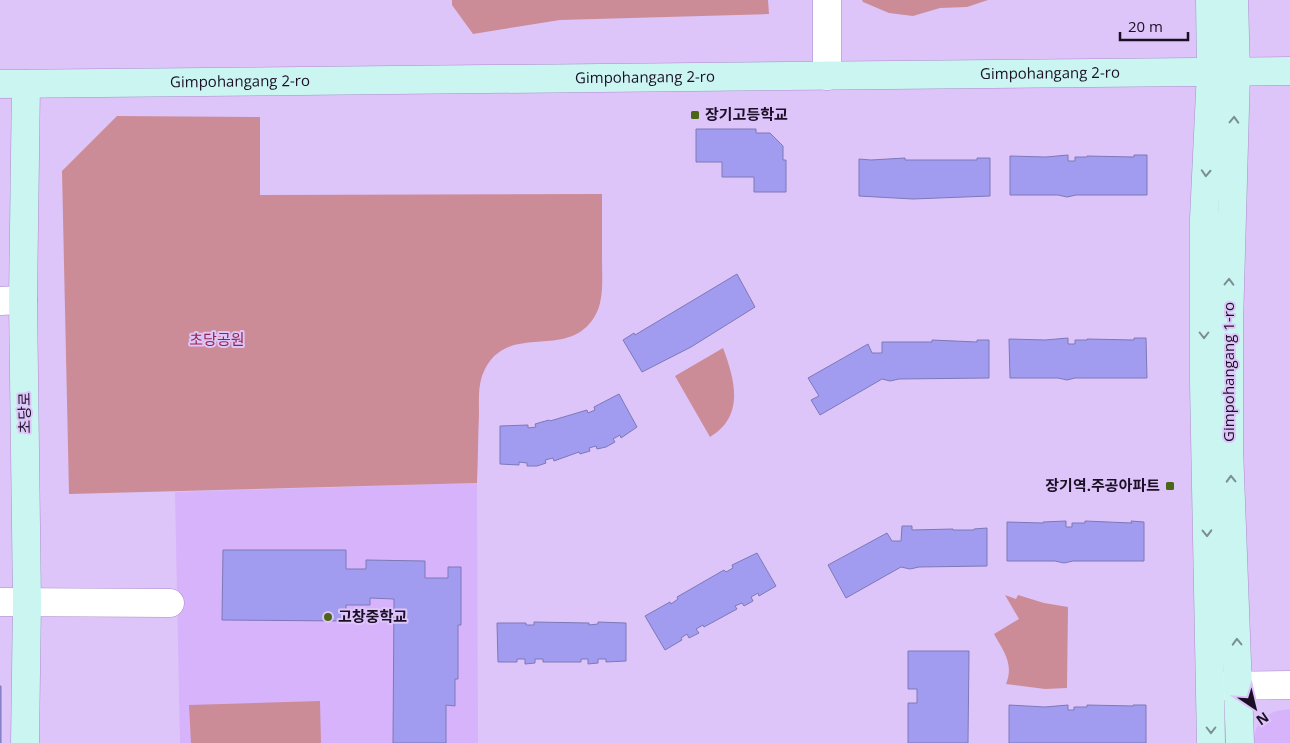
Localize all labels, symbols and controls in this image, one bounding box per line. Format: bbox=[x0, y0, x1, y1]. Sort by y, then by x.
scale bar bbox=[1120, 10, 1188, 42]
text: 20 m bbox=[1128, 16, 1163, 36]
street label: Gimpohangang 2-ro bbox=[980, 62, 1120, 83]
street label: Gimpohangang 2-ro bbox=[575, 66, 715, 87]
street label: Gimpohangang 2-ro bbox=[170, 70, 310, 91]
place label: 장기고등학교 bbox=[705, 104, 788, 124]
marker: 장기고등학교 bbox=[689, 109, 701, 121]
one-way arrow bbox=[1229, 115, 1240, 123]
one-way arrow bbox=[1200, 169, 1211, 177]
one-way arrow bbox=[1224, 278, 1235, 286]
street label: Gimpohangang 1-ro bbox=[1218, 302, 1238, 442]
park label: 초당공원 bbox=[189, 329, 245, 349]
one-way arrow bbox=[1199, 332, 1209, 339]
street label: 초당로 bbox=[14, 392, 34, 434]
place label: 장기역.주공아파트 bbox=[1045, 475, 1160, 495]
one-way arrow bbox=[1225, 475, 1236, 483]
marker: 장기역.주공아파트 bbox=[1164, 480, 1176, 492]
one-way arrow bbox=[1202, 529, 1212, 537]
place label: 고창중학교 bbox=[338, 606, 407, 626]
marker: 고창중학교 bbox=[322, 611, 334, 623]
one-way arrow bbox=[1232, 638, 1243, 646]
north arrow bbox=[1230, 683, 1280, 733]
text: N bbox=[1253, 708, 1273, 730]
one-way arrow bbox=[1206, 726, 1216, 734]

